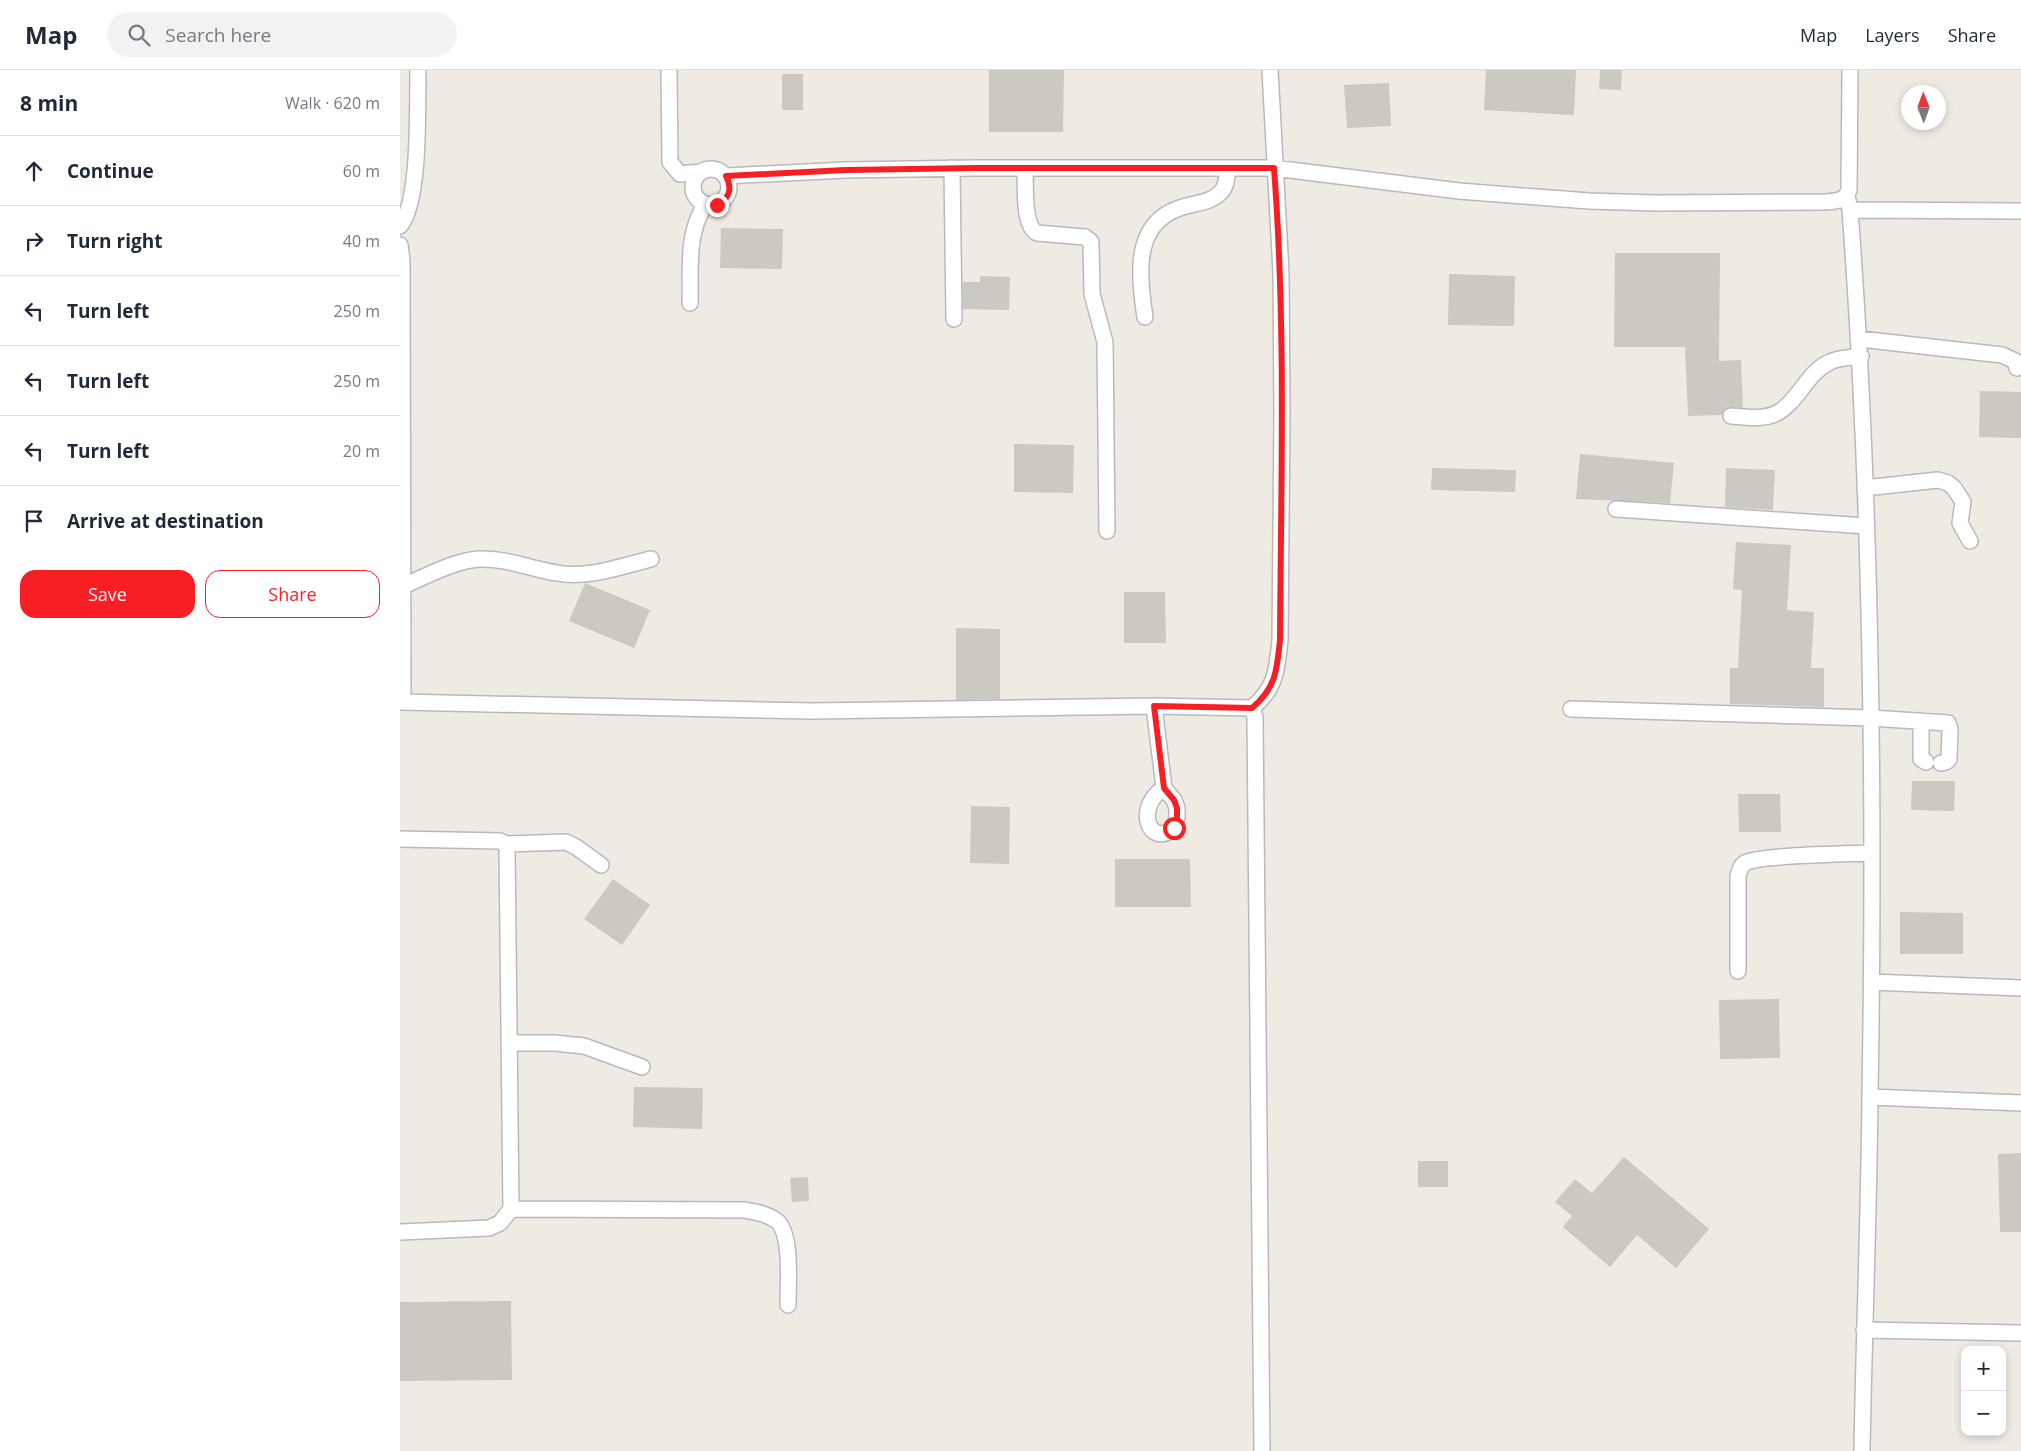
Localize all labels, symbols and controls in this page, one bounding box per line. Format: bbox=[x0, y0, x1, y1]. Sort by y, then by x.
search box bbox=[107, 12, 457, 57]
text: Map bbox=[25, 18, 77, 51]
icon: search bbox=[125, 21, 153, 49]
text: Search here bbox=[165, 22, 271, 48]
text: Map bbox=[1800, 23, 1837, 47]
text: Layers bbox=[1865, 23, 1920, 47]
text: Share bbox=[1948, 23, 1996, 47]
north arrow bbox=[1901, 85, 1946, 130]
text: 8 min bbox=[20, 89, 78, 117]
text: Walk · 620 m bbox=[285, 92, 380, 114]
icon: ahead bbox=[20, 157, 48, 185]
text: Continue bbox=[67, 158, 154, 184]
text: 60 m bbox=[343, 160, 380, 182]
route end bbox=[706, 194, 729, 217]
icon: right bbox=[20, 227, 48, 255]
text: Turn right bbox=[67, 228, 162, 254]
text: 40 m bbox=[343, 230, 380, 252]
icon: left bbox=[20, 297, 48, 325]
text: Turn left bbox=[67, 298, 149, 324]
text: 250 m bbox=[334, 300, 380, 322]
icon: left bbox=[20, 367, 48, 395]
text: Turn left bbox=[67, 368, 149, 394]
text: 250 m bbox=[334, 370, 380, 392]
icon: left bbox=[20, 437, 48, 465]
text: Turn left bbox=[67, 438, 149, 464]
text: 20 m bbox=[343, 440, 380, 462]
icon: arrive bbox=[20, 507, 48, 535]
text: Arrive at destination bbox=[67, 508, 264, 534]
button: Save bbox=[20, 570, 195, 618]
button: Share bbox=[205, 570, 380, 618]
route start bbox=[1163, 817, 1186, 840]
map controls bbox=[1961, 1346, 2006, 1436]
button: + bbox=[1961, 1346, 2006, 1391]
button: − bbox=[1961, 1391, 2006, 1436]

